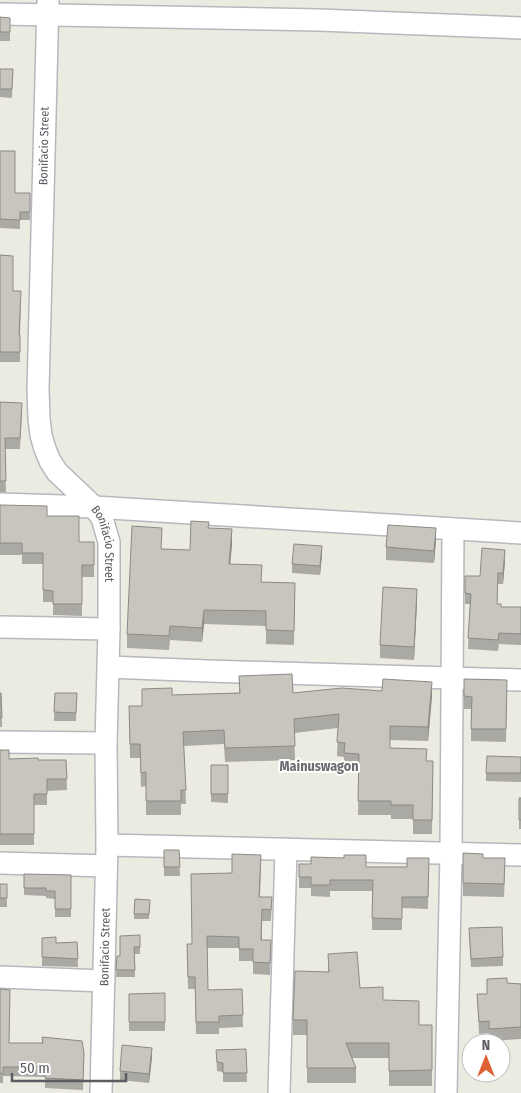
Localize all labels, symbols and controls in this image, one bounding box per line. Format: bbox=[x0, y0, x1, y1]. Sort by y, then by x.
street label: Bonifacio Street bbox=[36, 107, 52, 185]
street label: Bonifacio Street bbox=[88, 503, 116, 582]
district label: Mainuswagon bbox=[280, 758, 358, 775]
street label: Bonifacio Street bbox=[97, 908, 113, 986]
north arrow bbox=[461, 1033, 511, 1083]
text: N bbox=[482, 1037, 490, 1054]
scale bar bbox=[12, 1050, 126, 1082]
text: 50 m bbox=[20, 1059, 50, 1077]

